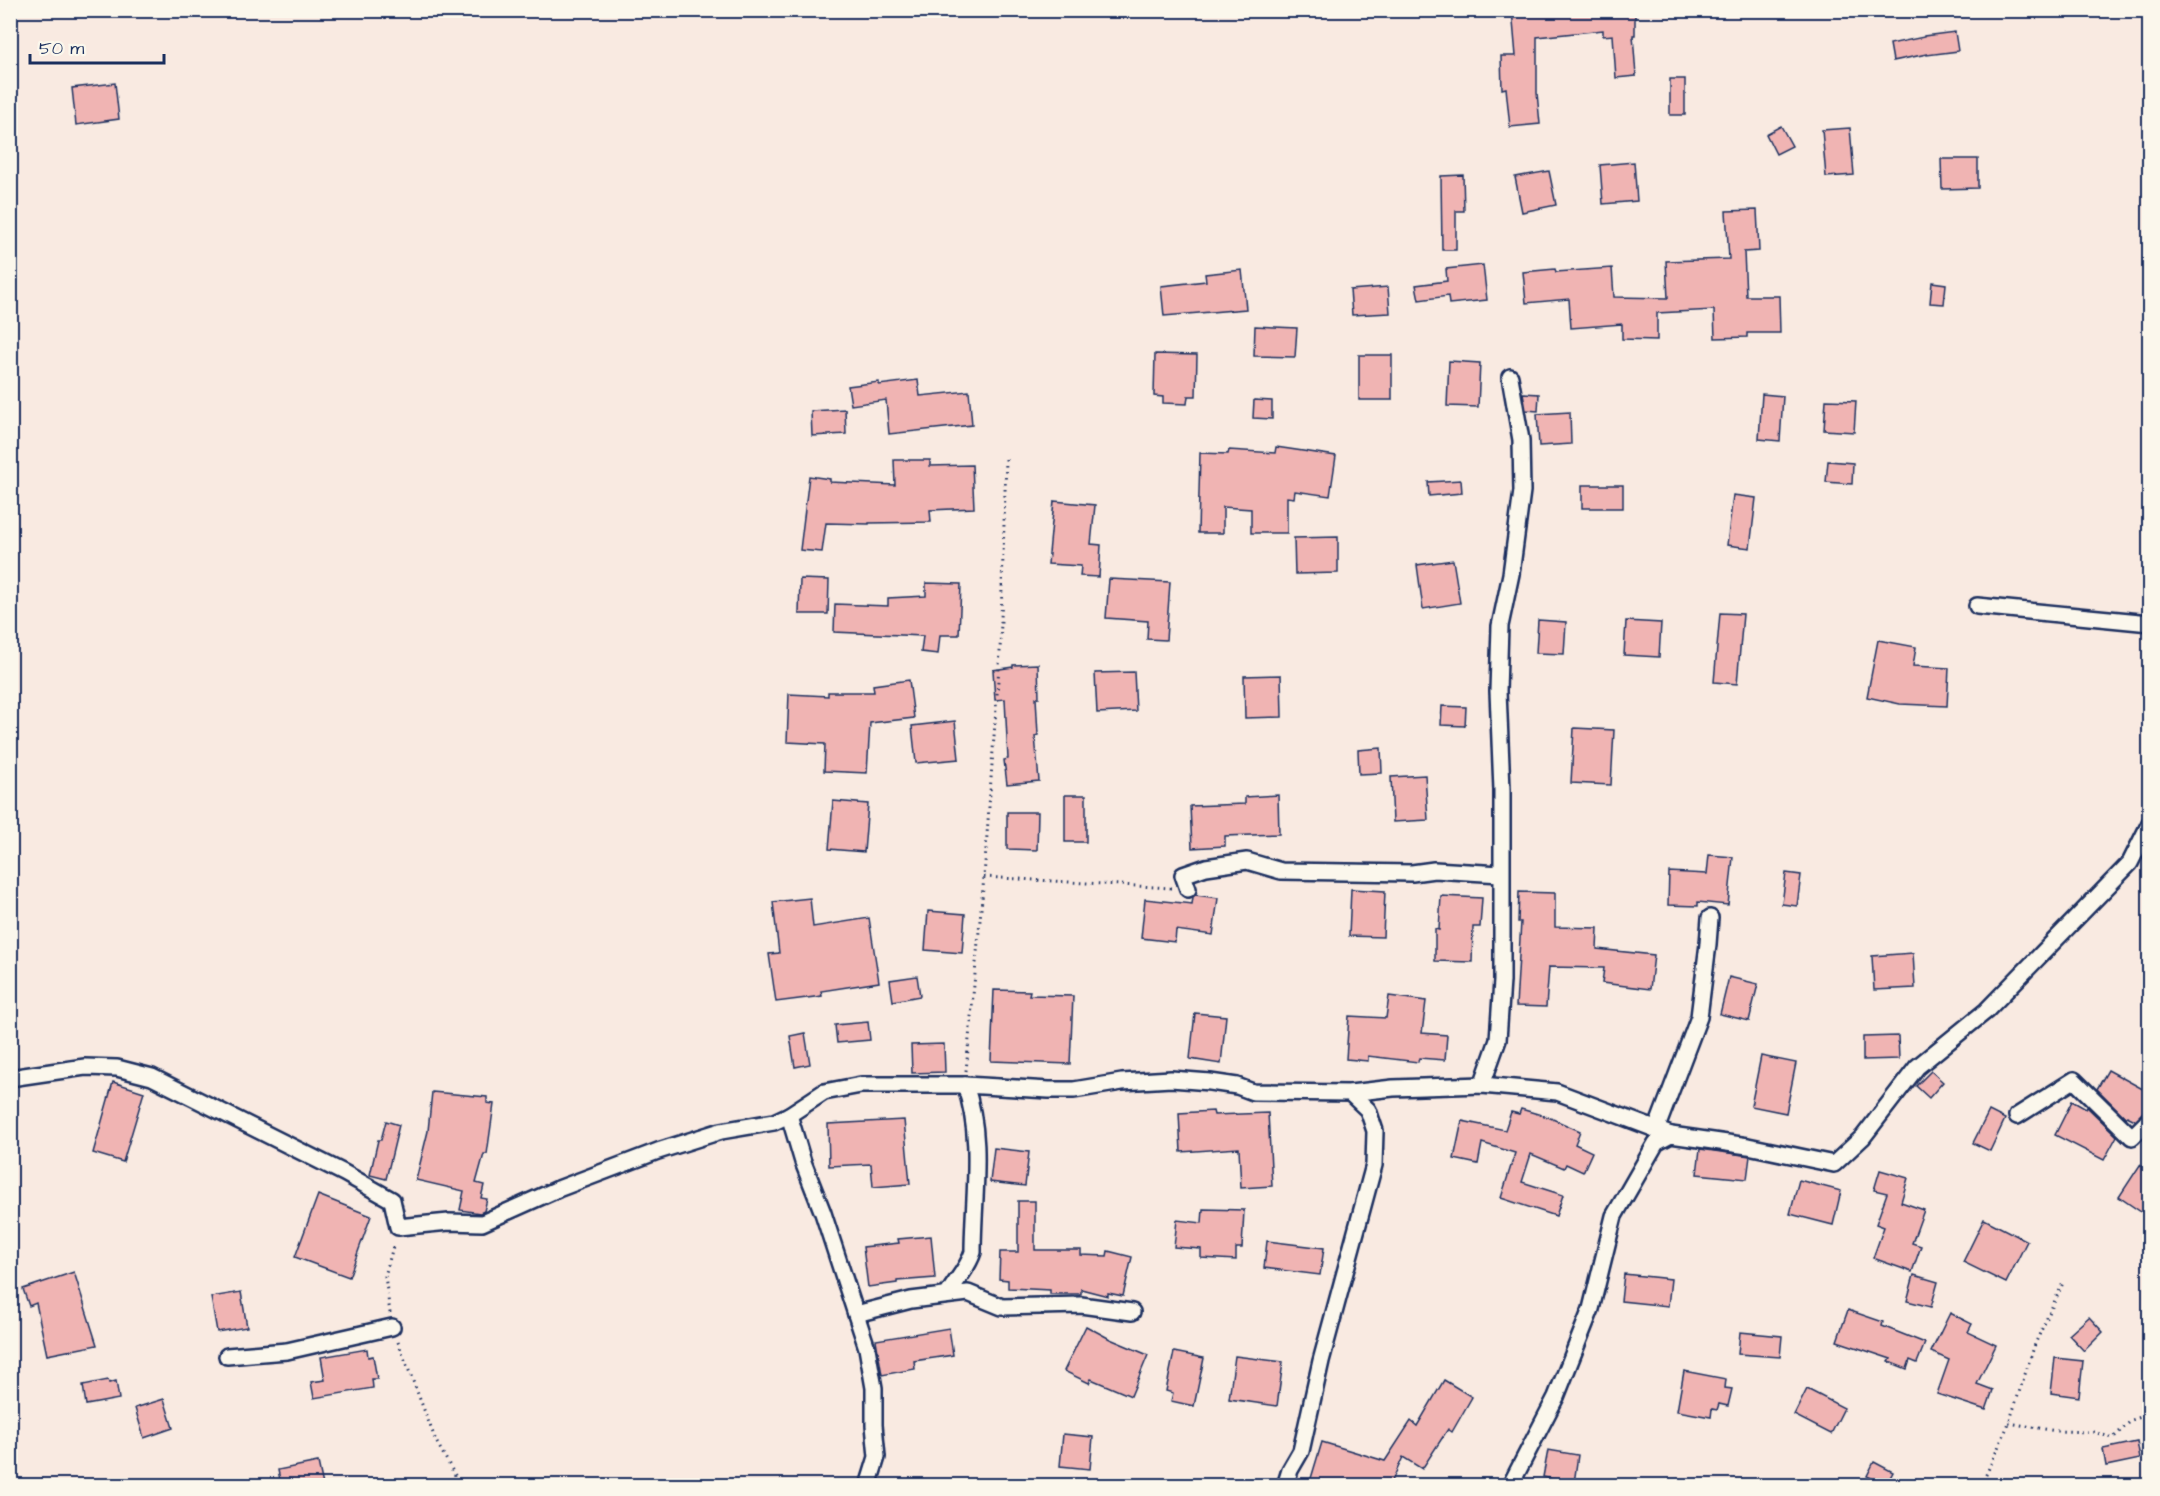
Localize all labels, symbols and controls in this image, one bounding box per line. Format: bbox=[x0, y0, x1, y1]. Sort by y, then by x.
scale bar bbox=[30, 27, 164, 65]
text: 50 m bbox=[39, 36, 84, 61]

